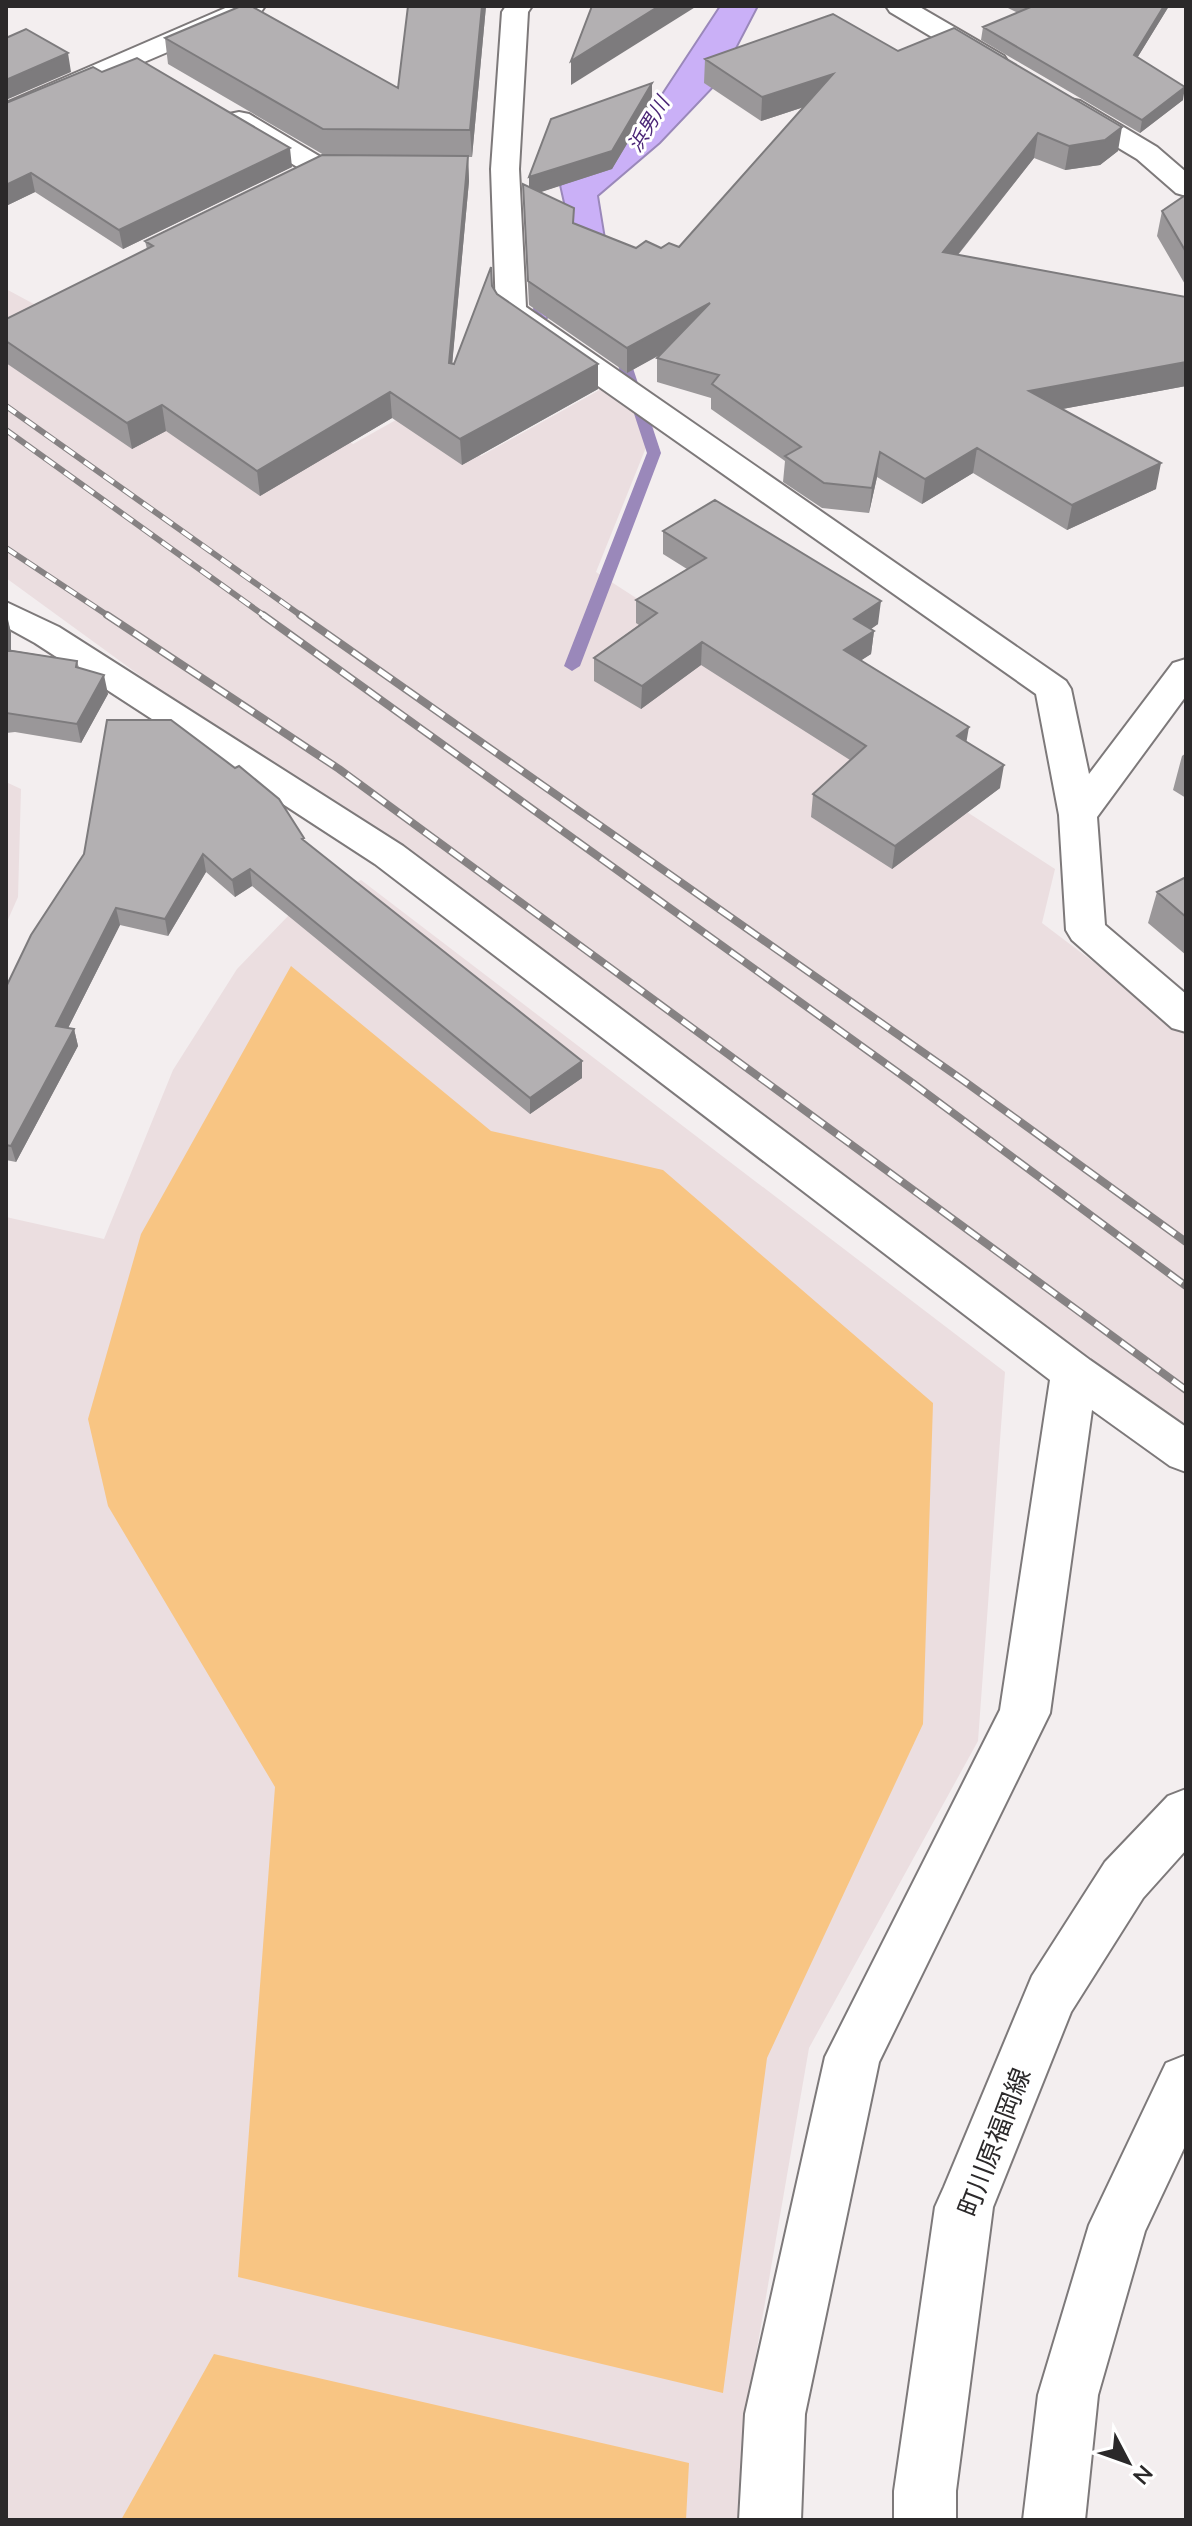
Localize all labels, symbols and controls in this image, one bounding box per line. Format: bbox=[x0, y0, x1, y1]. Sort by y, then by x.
water label: 浜男川 bbox=[622, 90, 675, 156]
street label: 町川原福岡線 bbox=[951, 2063, 1037, 2221]
north arrow bbox=[1088, 2422, 1168, 2502]
text: N bbox=[1127, 2460, 1159, 2491]

